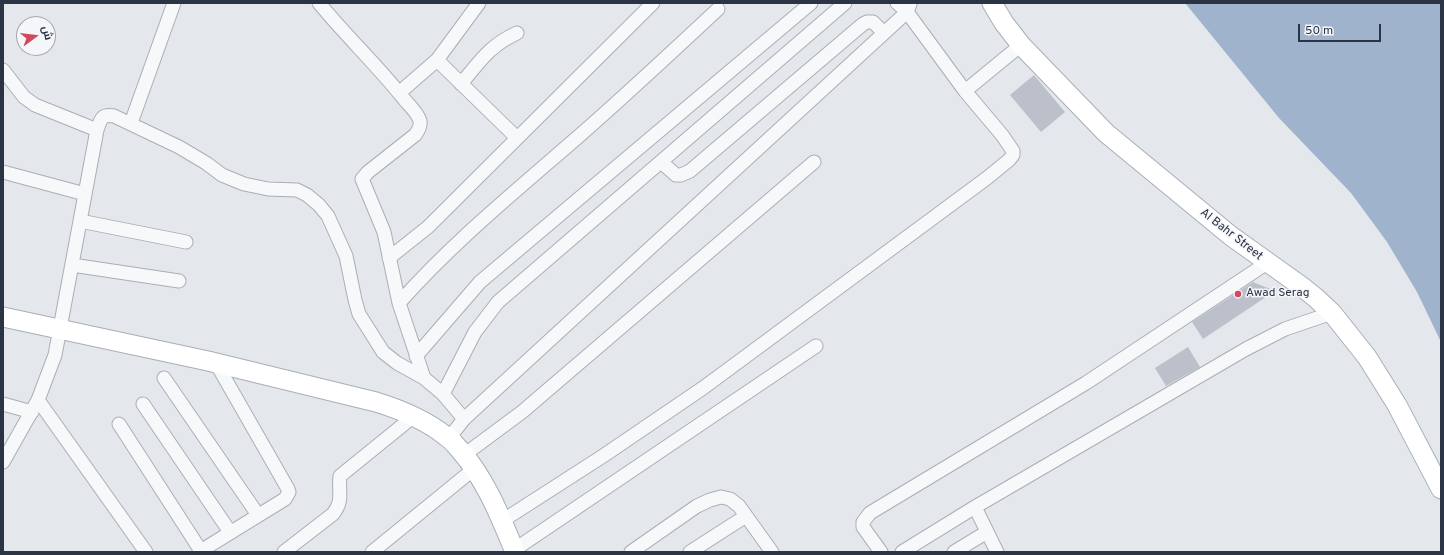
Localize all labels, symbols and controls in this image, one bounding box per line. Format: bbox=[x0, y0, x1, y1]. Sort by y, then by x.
north arrow bbox=[16, 16, 56, 56]
scale bar bbox=[1300, 16, 1383, 42]
text: 50 m bbox=[1305, 23, 1333, 39]
text: ش bbox=[38, 25, 55, 42]
street label: Al Bahr Street bbox=[1197, 206, 1265, 264]
place label: Awad Serag bbox=[1246, 287, 1310, 301]
marker: Awad Serag bbox=[1233, 289, 1243, 299]

